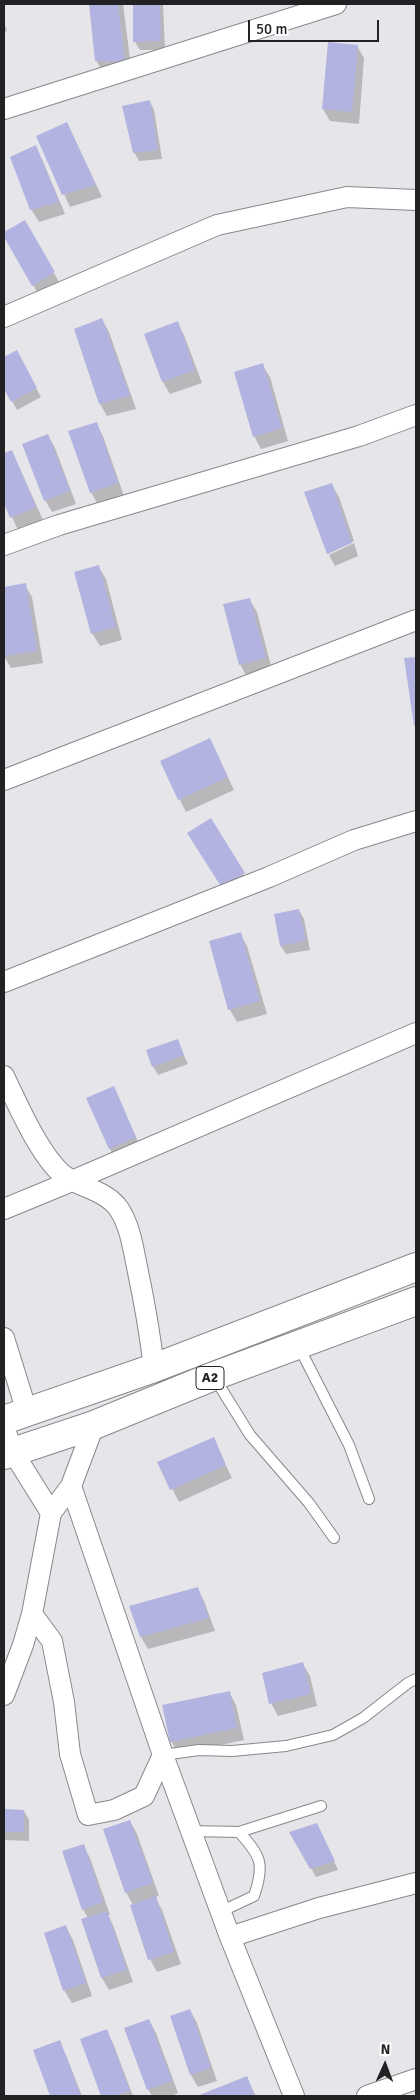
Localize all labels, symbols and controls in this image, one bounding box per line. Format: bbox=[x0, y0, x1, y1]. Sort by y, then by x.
scale bar bbox=[250, 10, 381, 42]
text: 50 m bbox=[256, 20, 287, 38]
road number: A2 bbox=[196, 1366, 224, 1390]
north arrow bbox=[360, 2040, 410, 2090]
text: N bbox=[380, 2041, 391, 2058]

